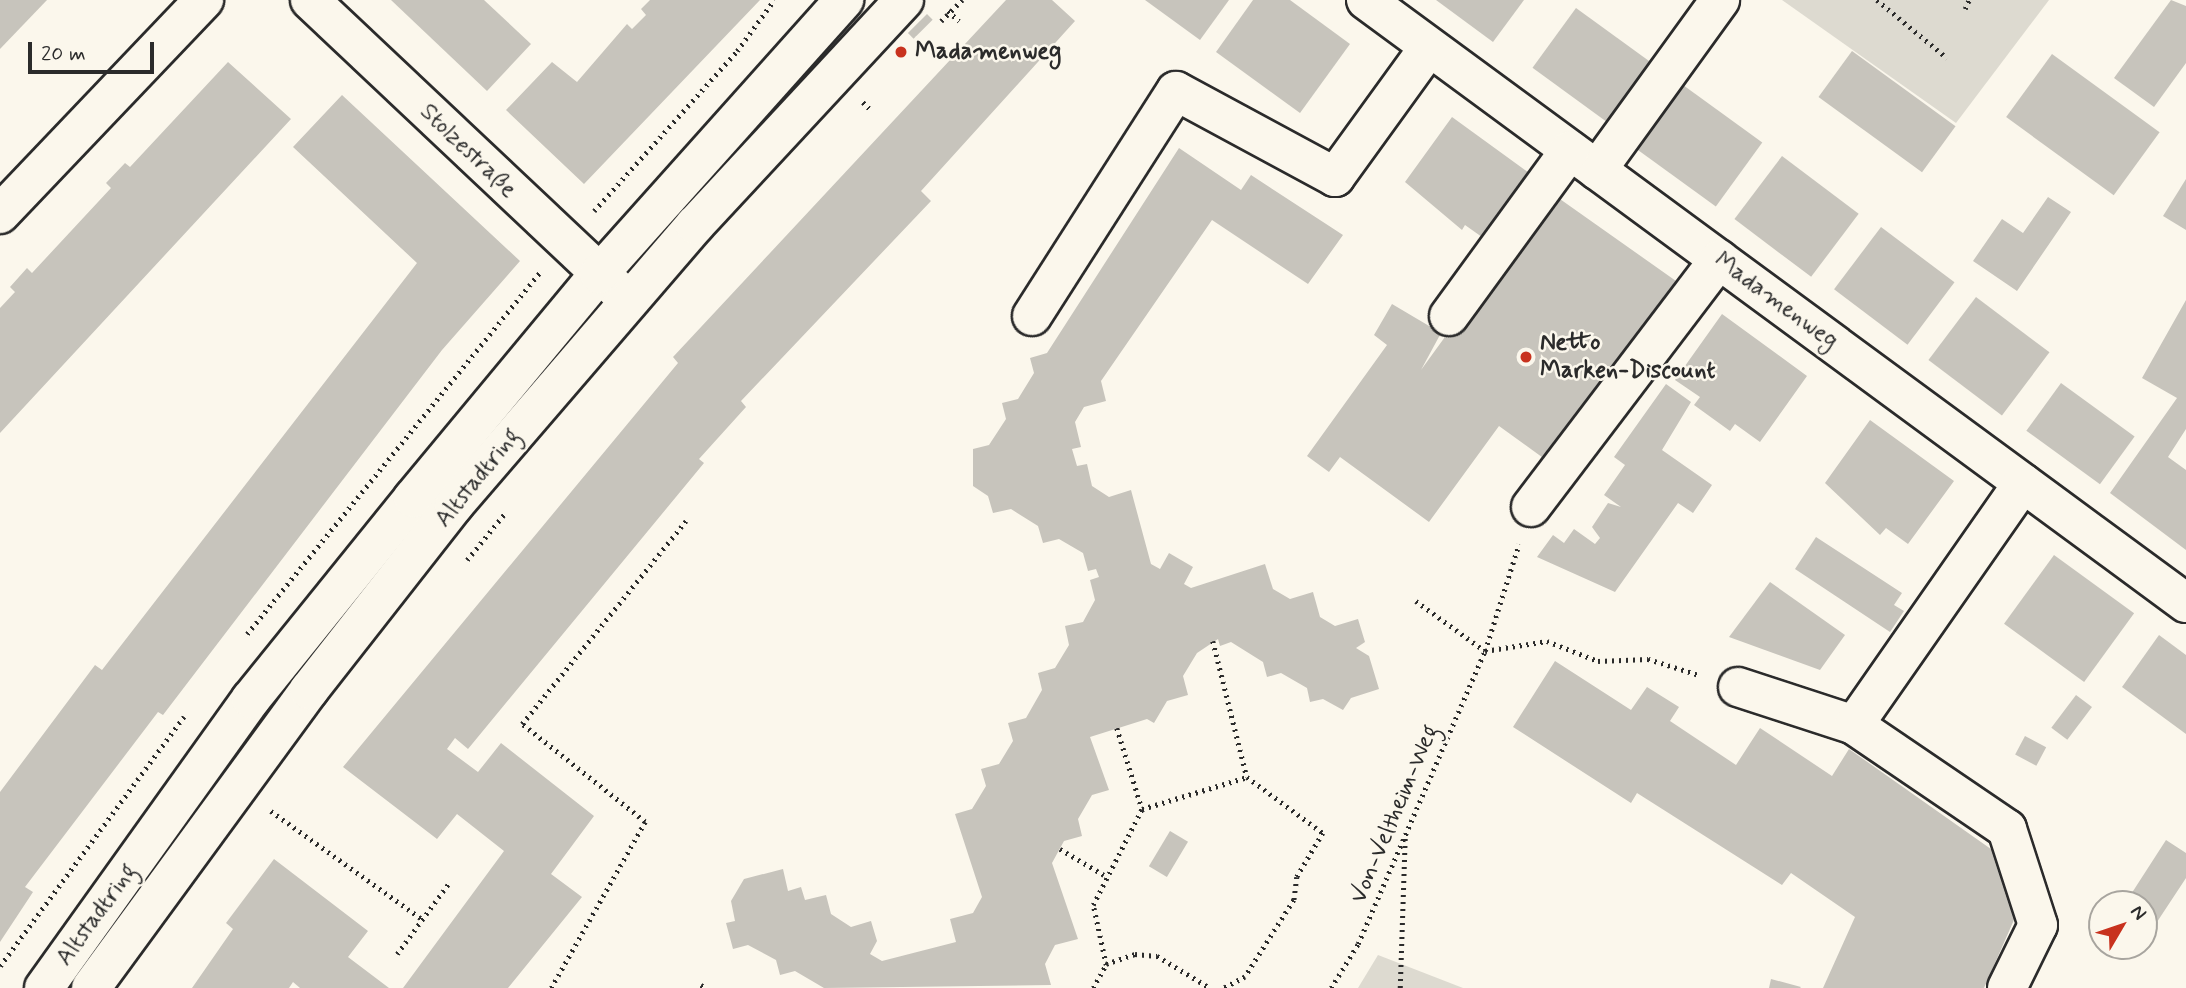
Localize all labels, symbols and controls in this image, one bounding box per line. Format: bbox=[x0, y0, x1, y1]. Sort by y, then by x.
scale bar bbox=[32, 28, 158, 72]
place label: Madamenweg bbox=[915, 38, 1061, 66]
text: 20 m bbox=[41, 40, 86, 68]
marker: Madamenweg bbox=[893, 44, 909, 60]
street label: Stolzestraße bbox=[414, 98, 522, 204]
street label: Madamenweg bbox=[1708, 246, 1844, 356]
place label: Netto Marken-Discount bbox=[1540, 329, 1716, 385]
marker: Netto Marken-Discount bbox=[1518, 349, 1534, 365]
street label: Altstadtring bbox=[429, 423, 527, 533]
street label: Von-Veltheim-Weg bbox=[1344, 720, 1446, 908]
street label: Altstadtring bbox=[50, 858, 144, 972]
north arrow bbox=[2088, 890, 2158, 960]
text: N bbox=[2124, 900, 2152, 926]

